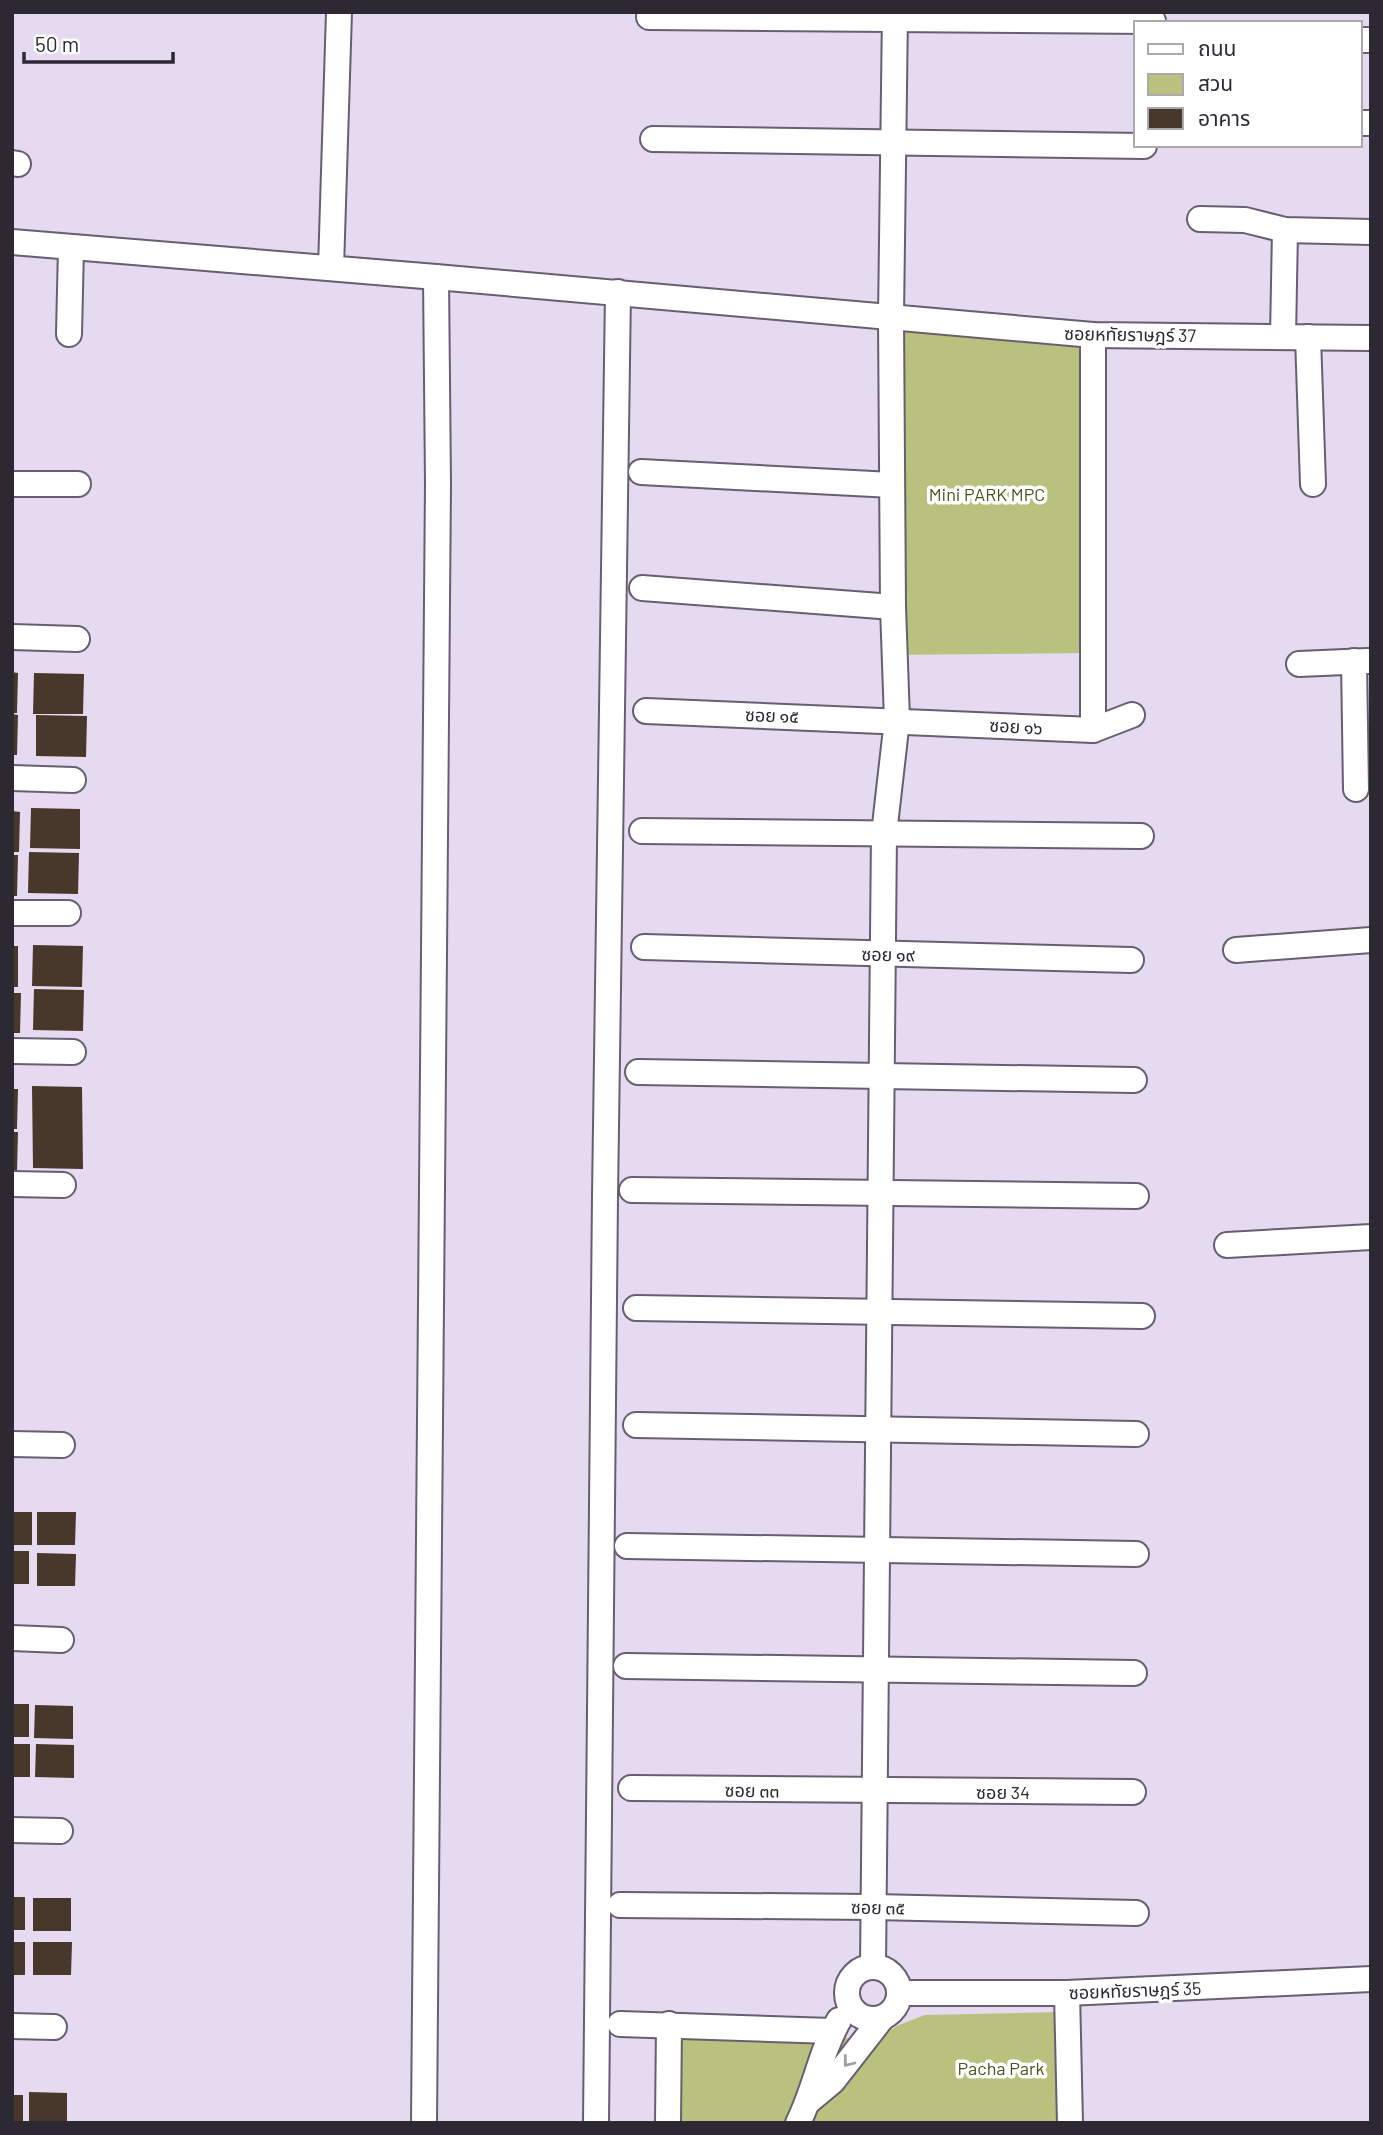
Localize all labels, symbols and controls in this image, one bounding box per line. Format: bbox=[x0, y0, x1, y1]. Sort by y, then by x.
scale bar bbox=[24, 21, 173, 65]
legend bbox=[1134, 21, 1362, 147]
text: 50 m bbox=[35, 31, 79, 56]
text: ถนน bbox=[1198, 35, 1236, 60]
text: สวน bbox=[1198, 70, 1233, 95]
text: อาคาร bbox=[1198, 105, 1250, 130]
street label: ซอยหทัยราษฎร์ 37 bbox=[1064, 322, 1197, 346]
park label: Mini PARK MPC bbox=[929, 483, 1045, 505]
street label: ซอย ๑๕ bbox=[745, 703, 799, 727]
street label: ซอย ๑๖ bbox=[989, 714, 1043, 738]
street label: ซอย ๑๙ bbox=[861, 943, 915, 965]
street label: ซอย ๓๓ bbox=[724, 1779, 780, 1801]
street label: ซอย 34 bbox=[976, 1781, 1030, 1803]
street label: ซอย ๓๕ bbox=[851, 1896, 905, 1918]
street label: ซอยหทัยราษฎร์ 35 bbox=[1068, 1977, 1202, 2003]
one-way arrow bbox=[844, 2053, 856, 2066]
park label: Pacha Park bbox=[957, 2057, 1045, 2079]

